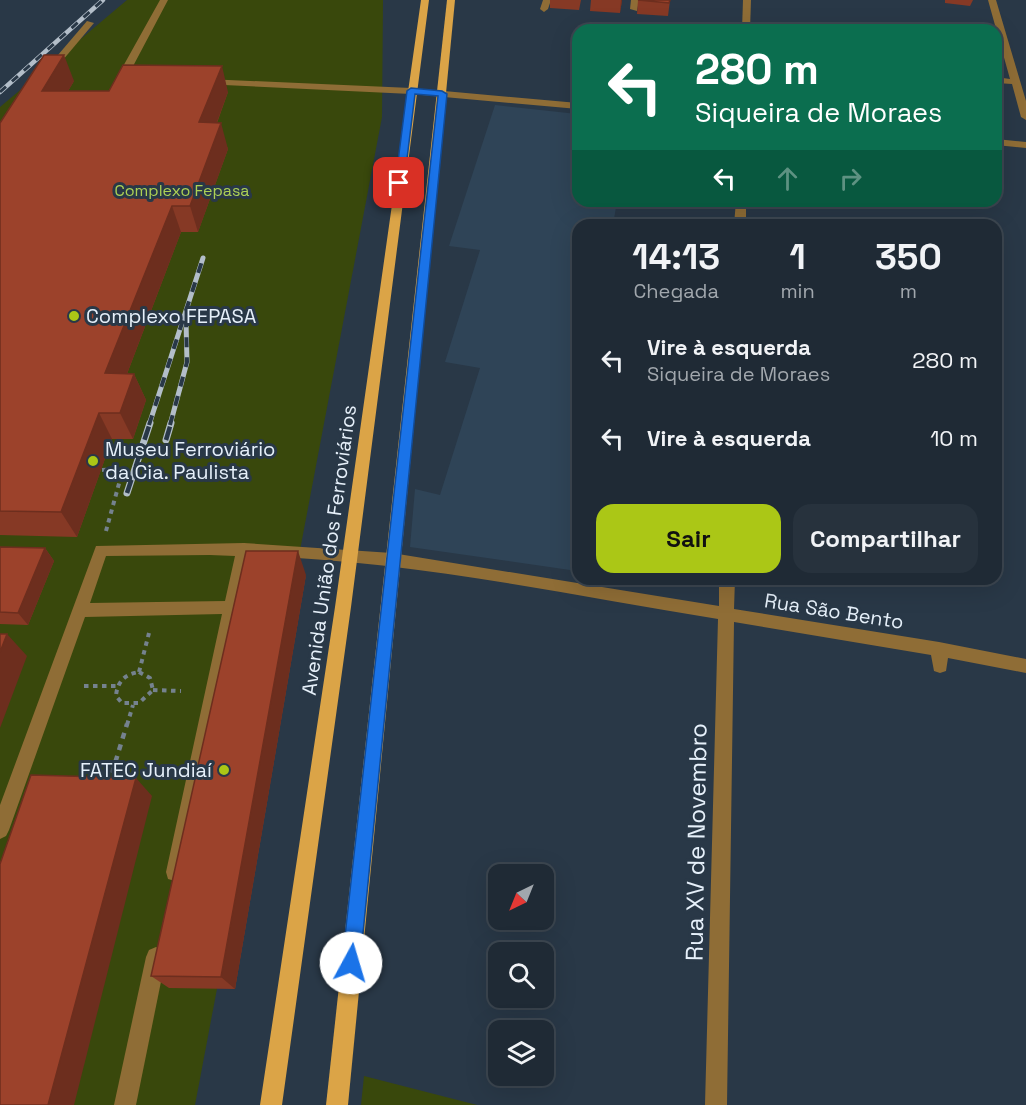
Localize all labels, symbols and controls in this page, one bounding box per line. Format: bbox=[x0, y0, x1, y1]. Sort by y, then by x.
text: 280 m bbox=[695, 43, 819, 96]
icon: left bbox=[596, 48, 674, 126]
text: Siqueira de Moraes bbox=[695, 95, 942, 130]
pin bbox=[373, 157, 424, 208]
icon: left bbox=[708, 162, 741, 195]
icon: ahead bbox=[771, 162, 804, 195]
icon: right bbox=[834, 162, 867, 195]
icon: arrive bbox=[382, 166, 415, 199]
park label: Complexo Fepasa bbox=[114, 180, 250, 201]
text: 14:13 bbox=[632, 234, 720, 280]
text: 1 bbox=[789, 234, 806, 280]
text: 350 bbox=[875, 234, 942, 280]
text: Chegada bbox=[634, 278, 719, 304]
text: min bbox=[780, 278, 815, 304]
text: m bbox=[900, 278, 917, 304]
place label: Complexo FEPASA bbox=[86, 303, 257, 329]
marker: Complexo FEPASA bbox=[67, 309, 81, 323]
text: Vire à esquerda bbox=[647, 333, 811, 361]
icon: left bbox=[596, 344, 629, 377]
text: 280 m bbox=[912, 346, 978, 374]
text: Siqueira de Moraes bbox=[647, 361, 830, 387]
street label: Avenida União dos Ferroviários bbox=[296, 403, 362, 697]
icon: left bbox=[596, 422, 629, 455]
text: Vire à esquerda bbox=[647, 424, 811, 452]
text: 10 m bbox=[930, 424, 978, 452]
place label: Museu Ferroviário da Cia. Paulista bbox=[105, 436, 275, 485]
marker: Museu Ferroviário da Cia. Paulista bbox=[86, 454, 100, 468]
button: Sair bbox=[596, 504, 781, 573]
button: Compartilhar bbox=[793, 504, 978, 573]
street label: Rua São Bento bbox=[762, 587, 906, 635]
street label: Rua XV de Novembro bbox=[678, 723, 714, 961]
place label: FATEC Jundiaí bbox=[80, 757, 212, 783]
marker: FATEC Jundiaí bbox=[217, 763, 231, 777]
north arrow bbox=[488, 864, 554, 930]
map controls bbox=[488, 864, 554, 1086]
position arrow bbox=[319, 931, 383, 995]
button: search bbox=[488, 942, 554, 1008]
button: layers bbox=[488, 1020, 554, 1086]

